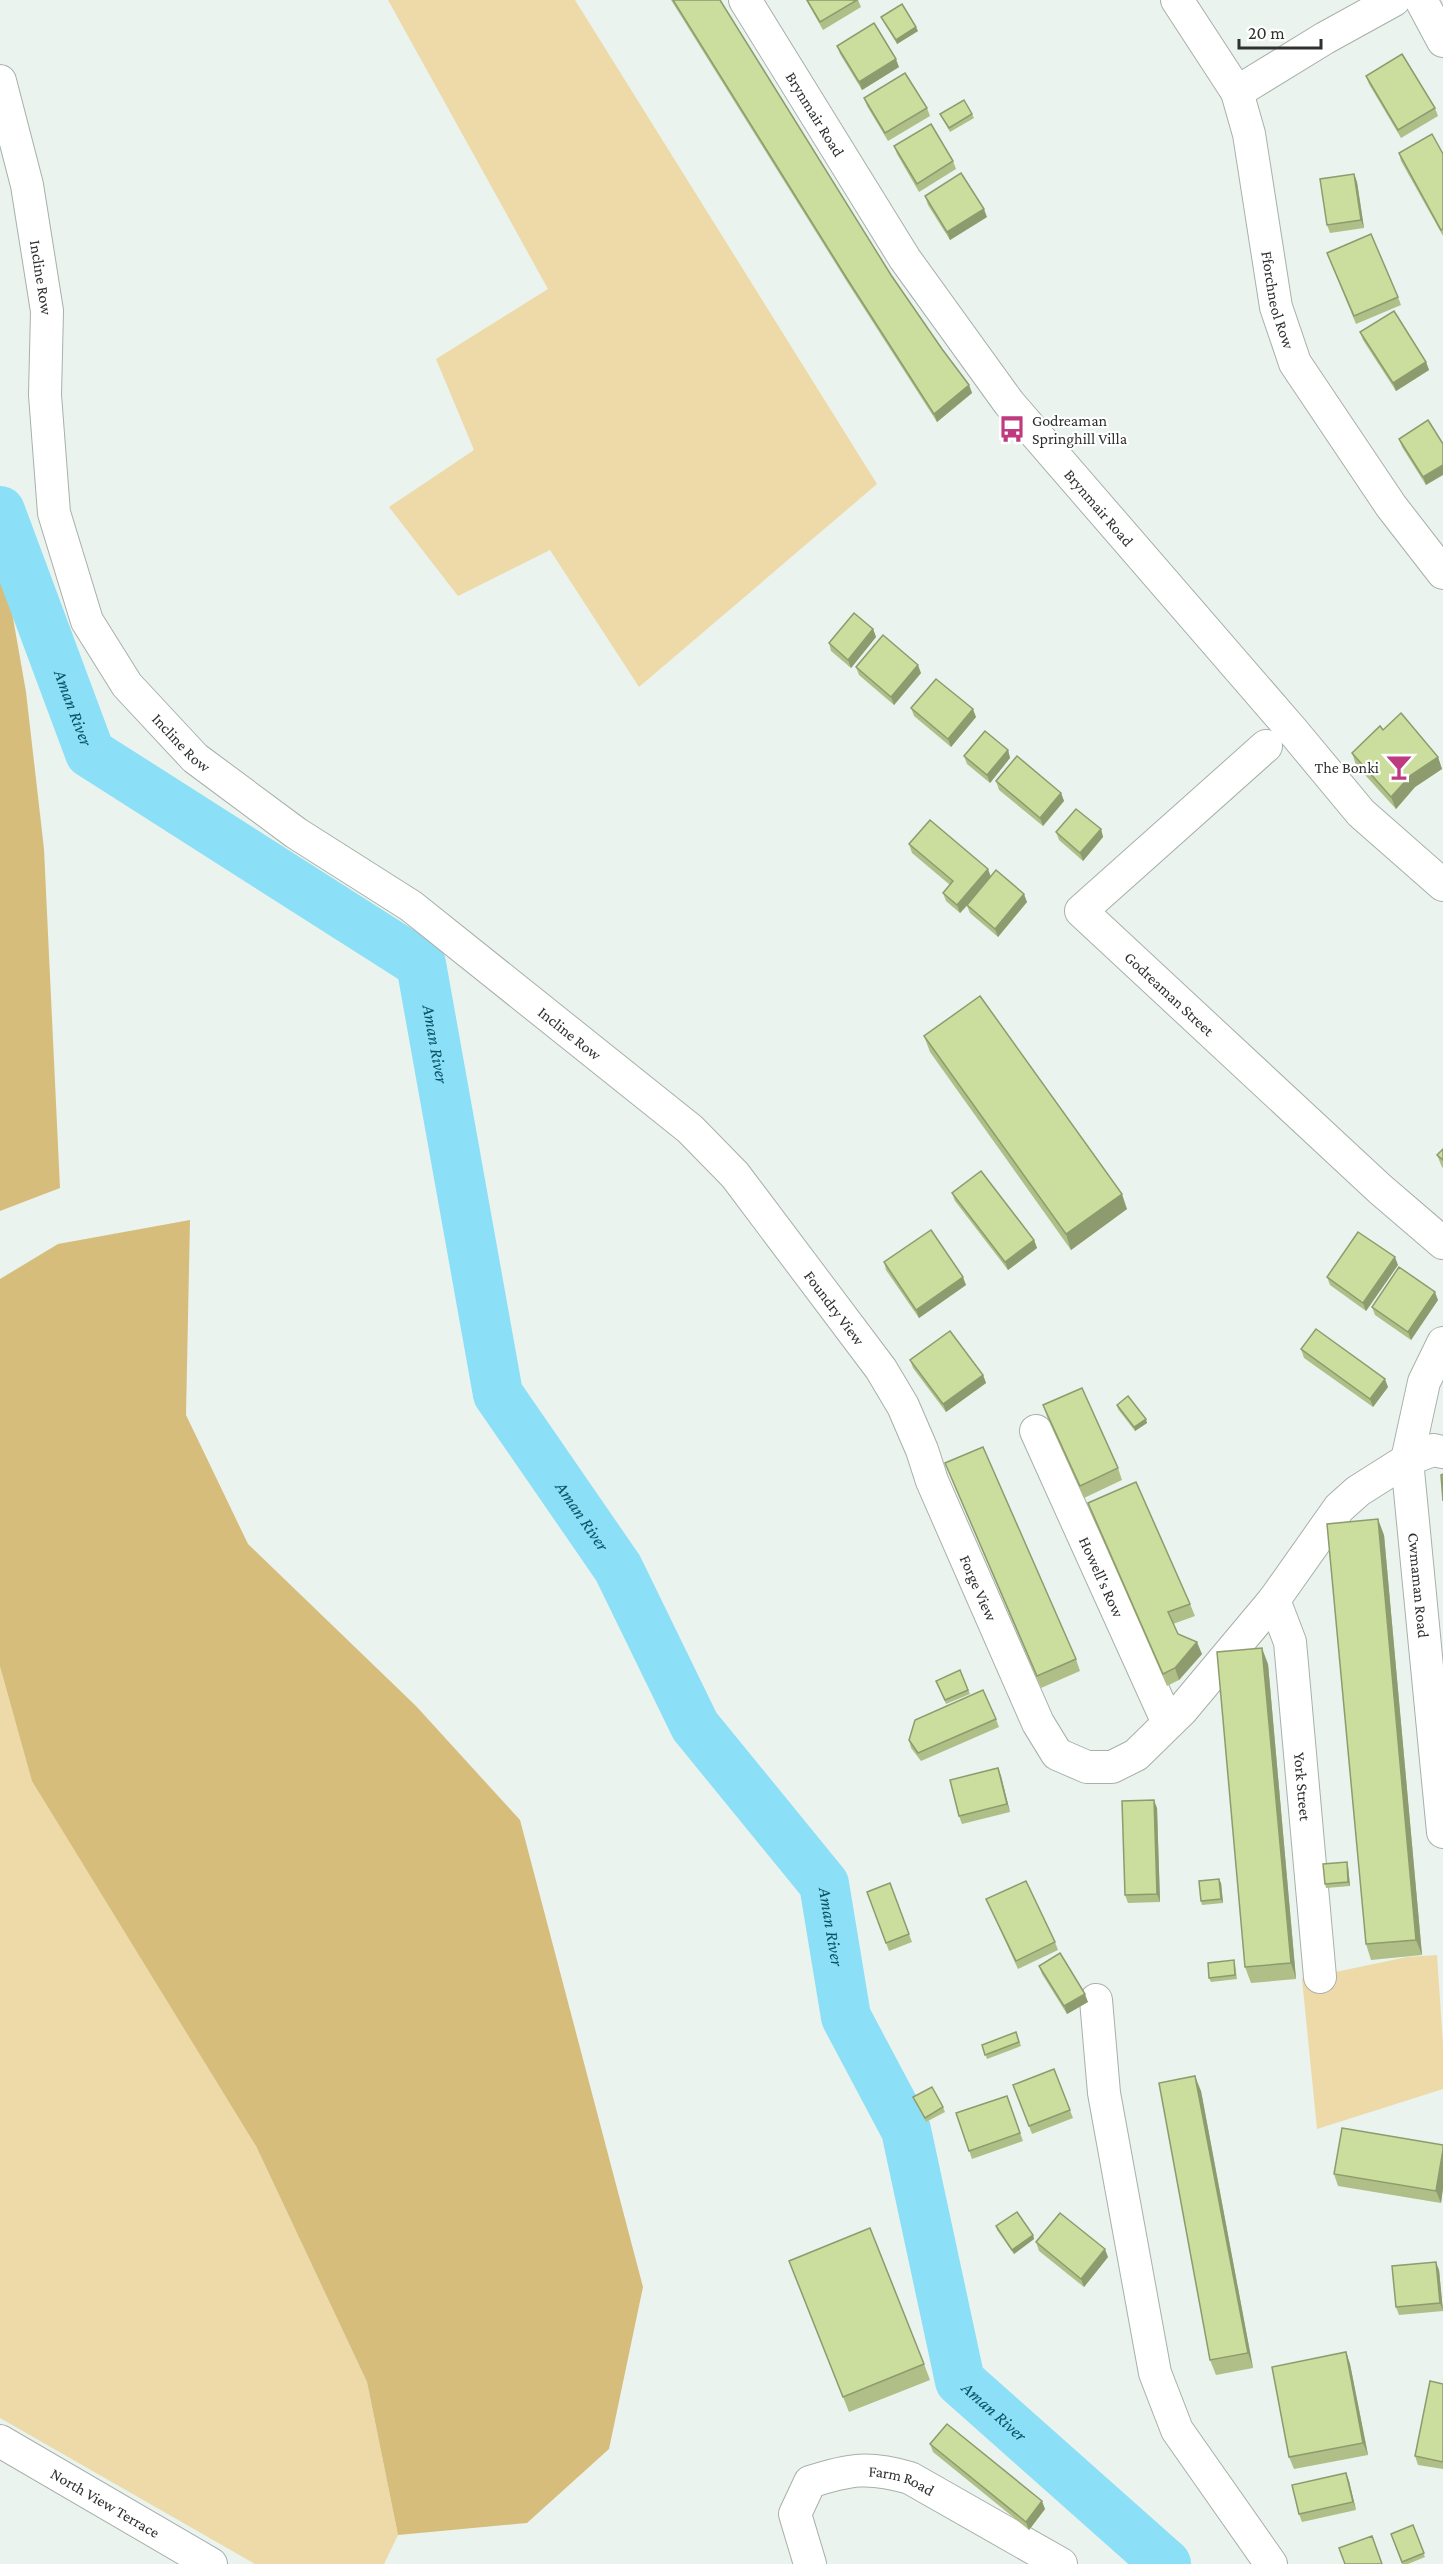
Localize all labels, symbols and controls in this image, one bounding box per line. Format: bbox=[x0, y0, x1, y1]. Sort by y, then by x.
scale bar bbox=[1239, 12, 1322, 50]
text: 20 m bbox=[1248, 23, 1285, 43]
street label: Brynmair Road bbox=[783, 69, 848, 160]
street label: Incline Row bbox=[27, 239, 56, 316]
street label: Fforchneol Row bbox=[1258, 250, 1298, 351]
place label: Godreaman Springhill Villa bbox=[1032, 412, 1128, 448]
bus stop icon: Godreaman Springhill Villa bbox=[997, 414, 1027, 444]
street label: Brynmair Road bbox=[1061, 466, 1137, 550]
water label: Aman River bbox=[50, 666, 97, 749]
street label: Incline Row bbox=[149, 710, 214, 776]
bar icon: The Bonki bbox=[1384, 752, 1414, 782]
place label: The Bonki bbox=[1315, 759, 1379, 776]
street label: Godreaman Street bbox=[1121, 948, 1218, 1040]
water label: Aman River bbox=[418, 1002, 452, 1086]
street label: Incline Row bbox=[535, 1003, 605, 1064]
street label: Foundry View bbox=[801, 1267, 868, 1349]
water label: Aman River bbox=[551, 1477, 614, 1555]
street label: Cwmaman Road bbox=[1405, 1532, 1432, 1639]
street label: Howell's Row bbox=[1076, 1534, 1127, 1620]
street label: Forge View bbox=[956, 1552, 1000, 1624]
street label: York Street bbox=[1291, 1751, 1314, 1822]
water label: Aman River bbox=[815, 1885, 848, 1968]
water label: Aman River bbox=[957, 2377, 1031, 2446]
street label: Farm Road bbox=[868, 2462, 938, 2499]
street label: North View Terrace bbox=[48, 2465, 163, 2541]

